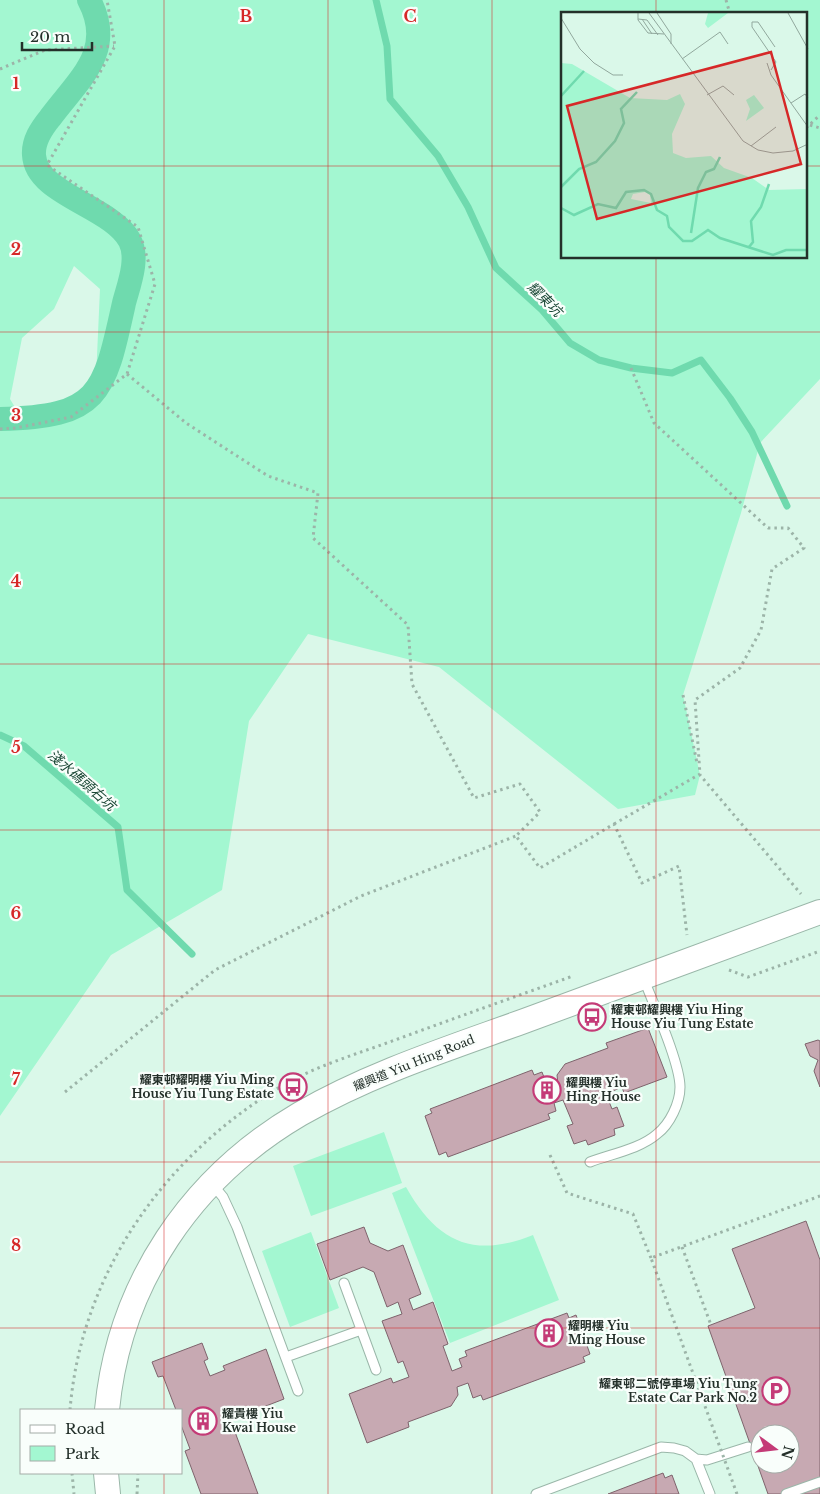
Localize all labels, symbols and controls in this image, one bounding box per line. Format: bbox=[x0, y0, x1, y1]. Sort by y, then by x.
text: B bbox=[240, 6, 253, 26]
text: C bbox=[403, 6, 417, 26]
inset map bbox=[561, 12, 808, 259]
scale bar bbox=[22, 20, 92, 52]
text: 20 m bbox=[30, 27, 70, 46]
text: 1 bbox=[13, 73, 20, 93]
text: 2 bbox=[11, 239, 21, 259]
water label: 耀東坑 bbox=[524, 278, 568, 322]
text: 3 bbox=[11, 405, 21, 425]
text: 4 bbox=[11, 571, 21, 591]
text: 5 bbox=[11, 737, 21, 757]
water label: 淺水碼頭右坑 bbox=[44, 746, 121, 816]
text: 6 bbox=[11, 903, 22, 923]
bus stop icon: 耀東邨耀興樓 Yiu Hing House Yiu Tung Estate bbox=[577, 1002, 607, 1032]
place label: 耀東邨耀興樓 Yiu Hing House Yiu Tung Estate bbox=[611, 1002, 754, 1031]
street label: 耀興道 Yiu Hing Road bbox=[351, 1031, 477, 1094]
text: 7 bbox=[12, 1069, 21, 1089]
place label: 耀東邨耀明樓 Yiu Ming House Yiu Tung Estate bbox=[131, 1072, 275, 1101]
bus stop icon: 耀東邨耀明樓 Yiu Ming House Yiu Tung Estate bbox=[278, 1072, 308, 1102]
building icon: 耀興樓 Yiu Hing House bbox=[532, 1075, 562, 1105]
place label: 耀興樓 Yiu Hing House bbox=[566, 1075, 641, 1104]
text: 8 bbox=[11, 1235, 21, 1255]
building icon: 耀明樓 Yiu Ming House bbox=[534, 1318, 564, 1348]
place label: 耀明樓 Yiu Ming House bbox=[568, 1318, 645, 1347]
place label: 耀東邨二號停車場 Yiu Tung Estate Car Park No.2 bbox=[599, 1376, 758, 1405]
parking icon: 耀東邨二號停車場 Yiu Tung Estate Car Park No.2 bbox=[761, 1376, 791, 1406]
building icon: 耀貴樓 Yiu Kwai House bbox=[188, 1406, 218, 1436]
place label: 耀貴樓 Yiu Kwai House bbox=[222, 1406, 296, 1435]
legend bbox=[20, 1409, 182, 1474]
text: Road bbox=[65, 1419, 105, 1438]
north arrow bbox=[750, 1424, 800, 1474]
text: Park bbox=[65, 1444, 101, 1463]
text: N bbox=[777, 1444, 798, 1461]

